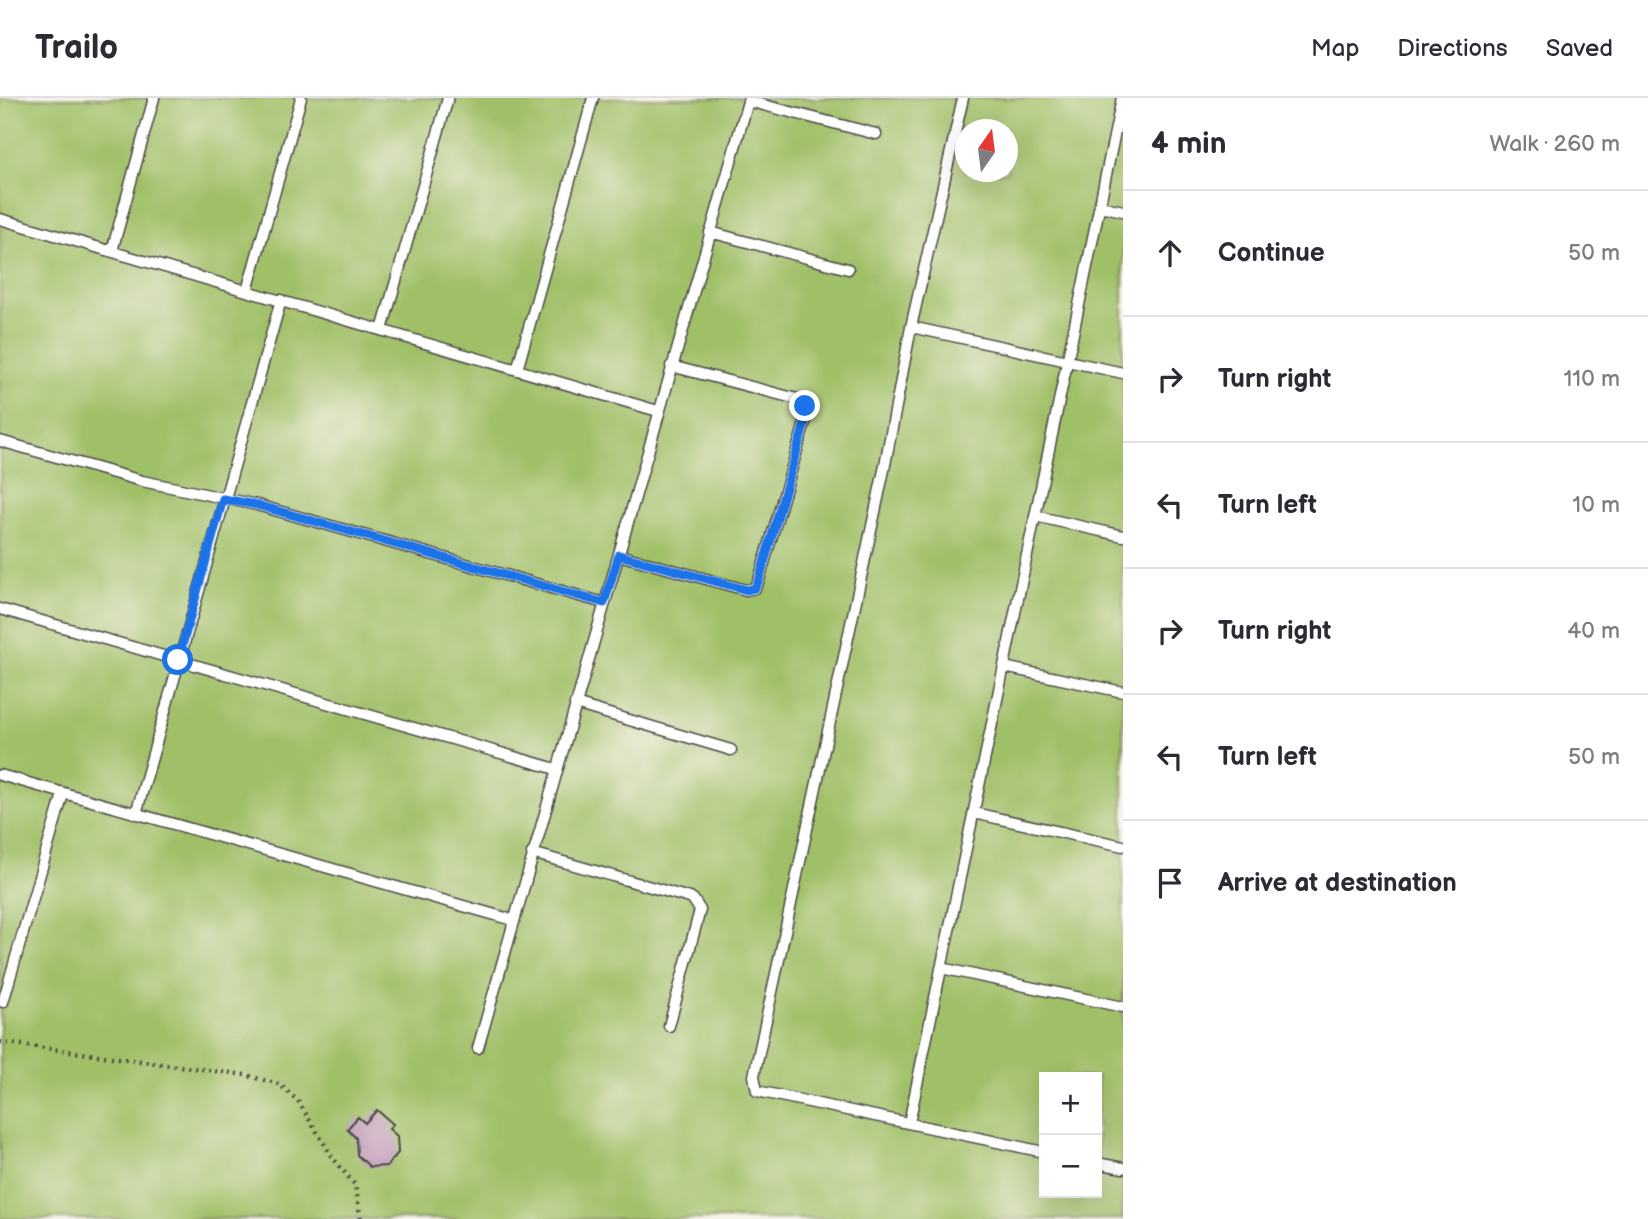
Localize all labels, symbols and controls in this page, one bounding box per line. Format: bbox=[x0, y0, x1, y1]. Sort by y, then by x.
text: Trailo bbox=[35, 28, 118, 68]
text: Map bbox=[1311, 34, 1359, 63]
text: Directions bbox=[1397, 34, 1508, 63]
text: Saved bbox=[1546, 34, 1613, 63]
north arrow bbox=[955, 119, 1018, 182]
text: 4 min bbox=[1151, 126, 1226, 162]
text: Walk · 260 m bbox=[1490, 130, 1620, 158]
icon: ahead bbox=[1151, 234, 1189, 272]
text: Continue bbox=[1218, 238, 1325, 269]
text: 50 m bbox=[1568, 239, 1620, 267]
icon: right bbox=[1151, 360, 1189, 398]
text: Turn right bbox=[1218, 364, 1331, 395]
text: 110 m bbox=[1563, 365, 1620, 393]
route end bbox=[789, 390, 820, 421]
icon: left bbox=[1151, 486, 1189, 524]
text: Turn left bbox=[1218, 490, 1317, 521]
text: 10 m bbox=[1572, 491, 1620, 519]
icon: right bbox=[1151, 612, 1189, 650]
text: Turn right bbox=[1218, 616, 1331, 647]
text: 40 m bbox=[1567, 617, 1620, 645]
route start bbox=[162, 644, 193, 675]
icon: left bbox=[1151, 738, 1189, 776]
text: Turn left bbox=[1218, 742, 1317, 773]
text: 50 m bbox=[1568, 743, 1620, 771]
icon: arrive bbox=[1151, 864, 1189, 902]
text: Arrive at destination bbox=[1218, 868, 1457, 899]
map controls bbox=[1039, 1072, 1102, 1198]
button: + bbox=[1039, 1072, 1102, 1135]
button: − bbox=[1039, 1135, 1102, 1198]

